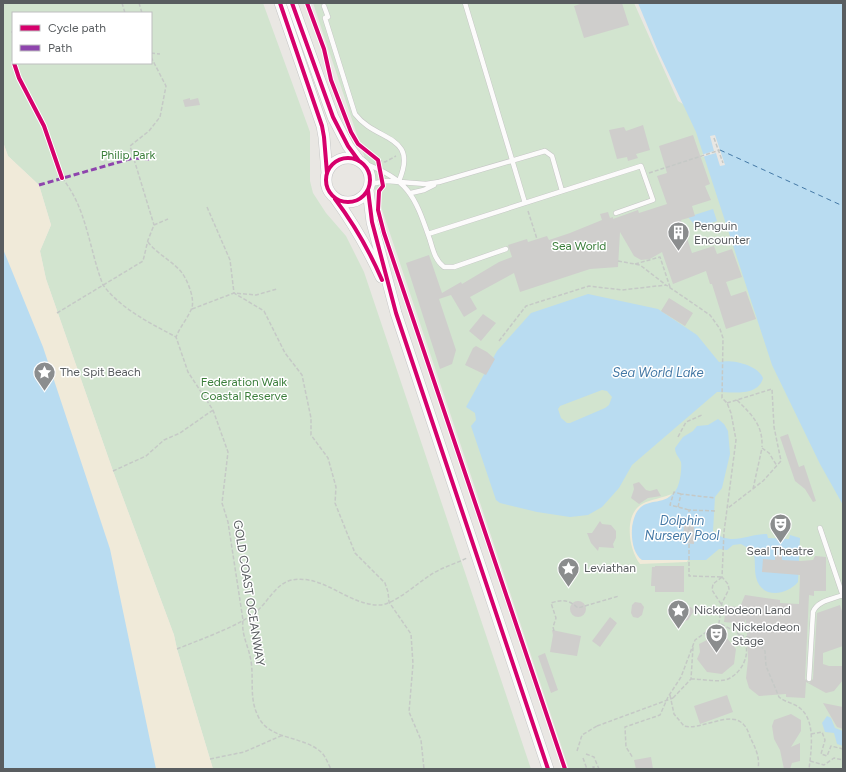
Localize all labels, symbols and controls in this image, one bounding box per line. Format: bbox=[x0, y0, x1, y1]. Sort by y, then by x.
legend bbox=[12, 12, 152, 64]
text: Cycle path bbox=[48, 21, 106, 35]
text: Path bbox=[48, 41, 72, 55]
park label: Philip Park bbox=[101, 148, 156, 162]
place label: Penguin Encounter bbox=[694, 219, 750, 247]
building icon: Penguin Encounter bbox=[666, 220, 692, 253]
park label: Sea World bbox=[552, 239, 606, 253]
place icon: The Spit Beach bbox=[31, 359, 57, 392]
place label: The Spit Beach bbox=[60, 365, 141, 379]
water label: Sea World Lake bbox=[612, 365, 704, 380]
park label: Federation Walk Coastal Reserve bbox=[201, 375, 288, 403]
theatre icon: Seal Theatre bbox=[767, 511, 793, 544]
water label: Dolphin Nursery Pool bbox=[645, 513, 720, 543]
street label: GOLD COAST OCEANWAY bbox=[231, 519, 268, 668]
place label: Seal Theatre bbox=[747, 544, 814, 558]
place icon: Leviathan bbox=[555, 555, 581, 588]
place label: Leviathan bbox=[584, 561, 636, 575]
place icon: Nickelodeon Land bbox=[666, 597, 692, 630]
place label: Nickelodeon Land bbox=[694, 603, 791, 617]
place label: Nickelodeon Stage bbox=[732, 620, 800, 648]
theatre icon: Nickelodeon Stage bbox=[704, 621, 730, 654]

